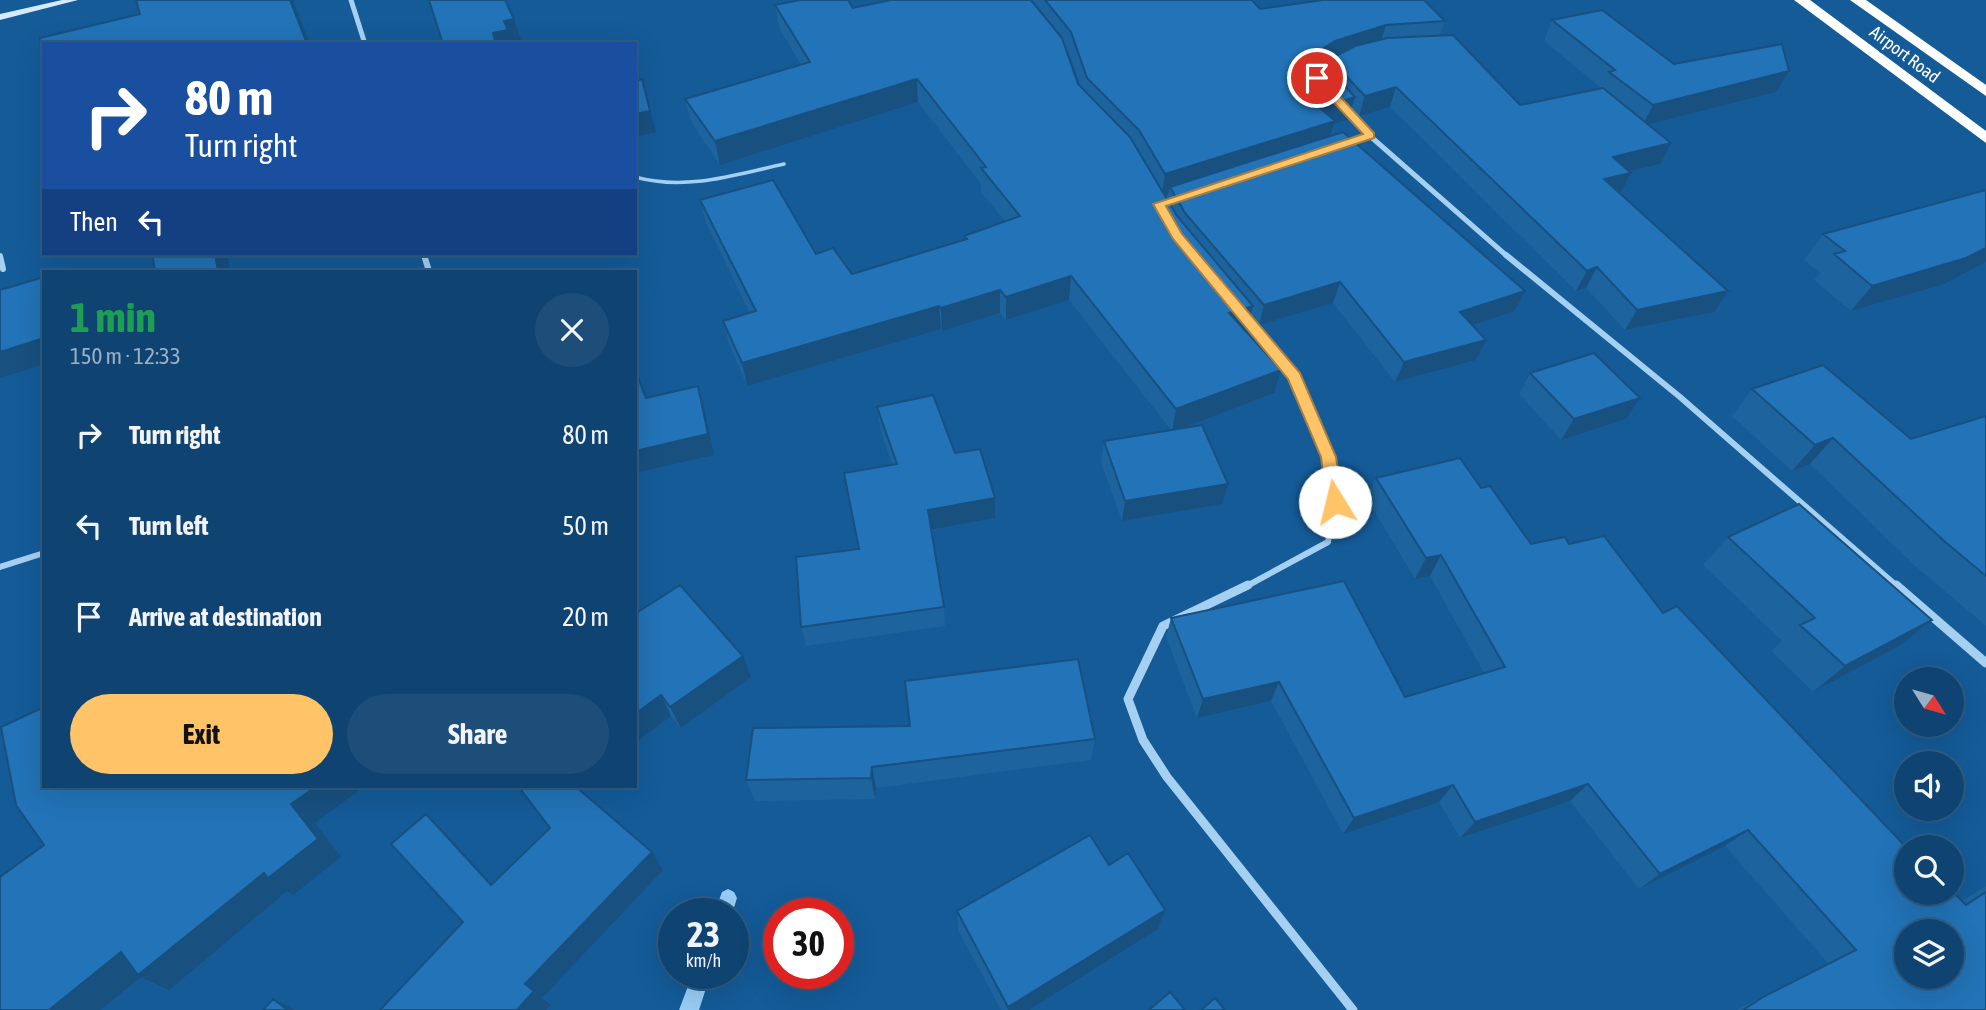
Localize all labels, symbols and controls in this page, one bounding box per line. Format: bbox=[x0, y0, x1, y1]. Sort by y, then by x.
street label: Airport Road bbox=[1866, 21, 1944, 87]
pin bbox=[1287, 48, 1347, 108]
icon: arrive bbox=[1298, 59, 1336, 97]
text: 80 m bbox=[185, 69, 273, 125]
icon: right bbox=[70, 70, 161, 161]
text: Turn right bbox=[185, 127, 298, 164]
icon: left bbox=[132, 203, 170, 241]
text: Then bbox=[70, 207, 118, 237]
text: 1 min bbox=[70, 293, 156, 341]
button: close bbox=[535, 293, 609, 367]
text: 150 m · 12:33 bbox=[70, 343, 181, 369]
icon: right bbox=[70, 416, 108, 454]
text: Turn right bbox=[129, 420, 220, 450]
text: 80 m bbox=[562, 420, 609, 450]
position arrow bbox=[1298, 465, 1372, 539]
icon: left bbox=[70, 507, 108, 545]
text: Turn left bbox=[129, 511, 209, 541]
text: 50 m bbox=[562, 511, 609, 541]
icon: arrive bbox=[70, 598, 108, 636]
text: Arrive at destination bbox=[129, 602, 322, 632]
text: 20 m bbox=[562, 602, 609, 632]
north arrow bbox=[1894, 667, 1964, 737]
map controls bbox=[1894, 667, 1964, 989]
button: Exit bbox=[70, 694, 333, 774]
button: Share bbox=[347, 694, 609, 774]
button: sound bbox=[1894, 751, 1964, 821]
button: search bbox=[1894, 835, 1964, 905]
speed limit sign: 30 bbox=[763, 898, 854, 989]
text: 23 bbox=[687, 914, 720, 954]
button: layers bbox=[1894, 919, 1964, 989]
text: km/h bbox=[686, 950, 721, 971]

